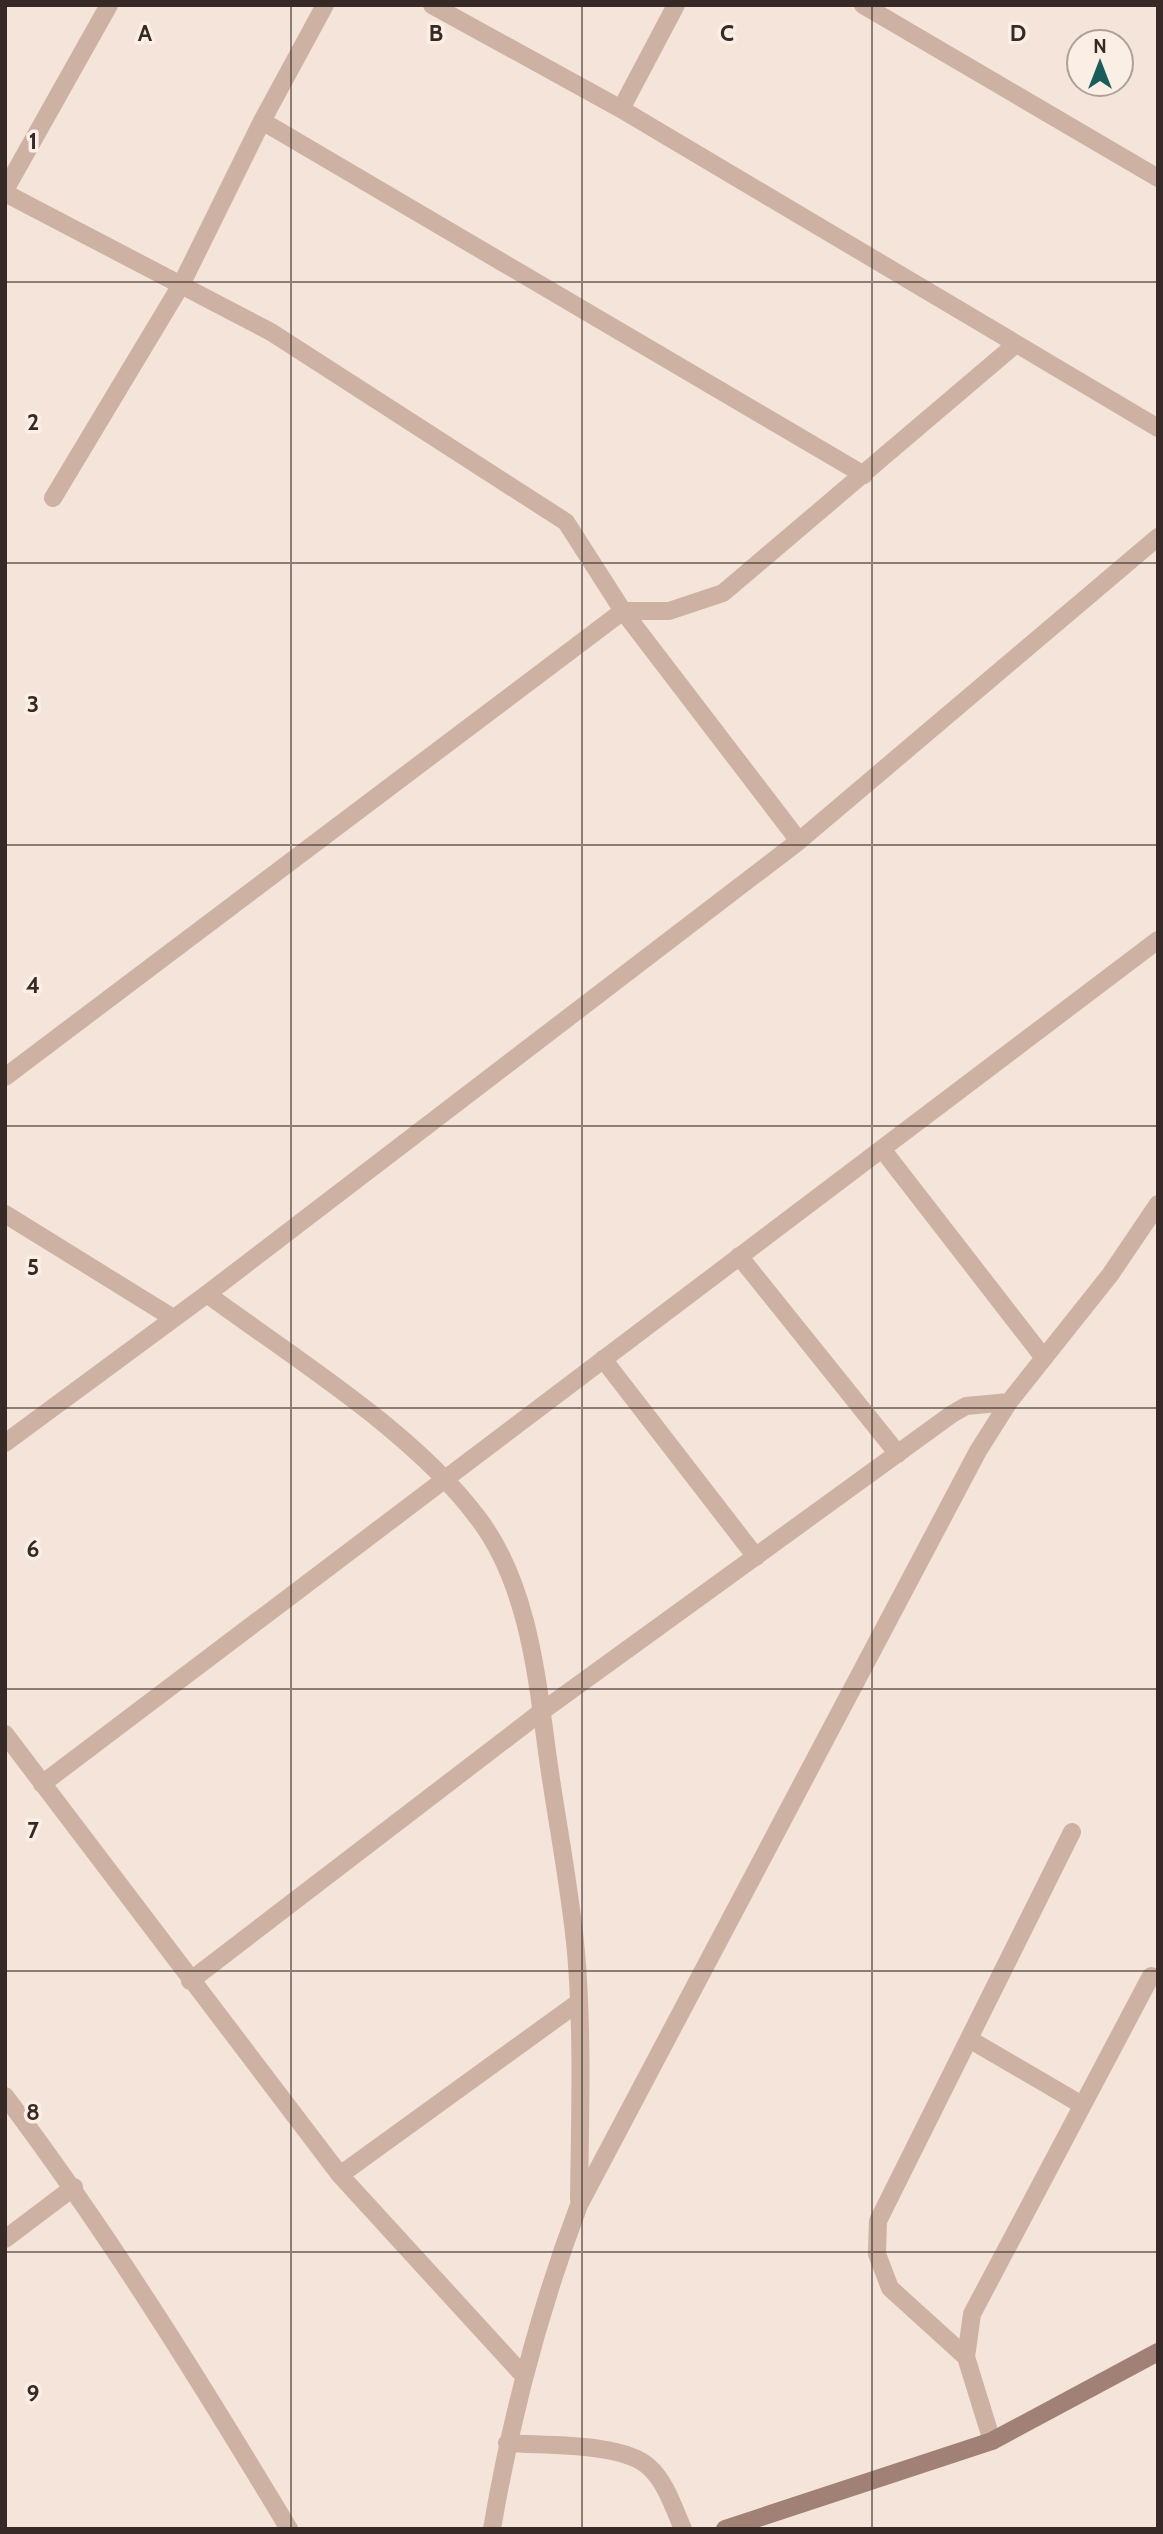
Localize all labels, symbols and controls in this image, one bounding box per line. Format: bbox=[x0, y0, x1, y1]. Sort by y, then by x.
text: A bbox=[138, 19, 153, 47]
text: B bbox=[429, 19, 443, 47]
text: C bbox=[720, 19, 734, 47]
text: D bbox=[1010, 19, 1026, 47]
north arrow bbox=[1065, 28, 1135, 98]
text: N bbox=[1093, 35, 1107, 58]
text: 1 bbox=[29, 127, 37, 155]
text: 2 bbox=[27, 408, 39, 436]
text: 3 bbox=[27, 690, 39, 718]
text: 4 bbox=[26, 971, 40, 999]
text: 5 bbox=[27, 1253, 39, 1281]
text: 6 bbox=[27, 1535, 39, 1563]
text: 7 bbox=[27, 1816, 39, 1844]
text: 8 bbox=[26, 2098, 40, 2126]
text: 9 bbox=[27, 2379, 39, 2407]

